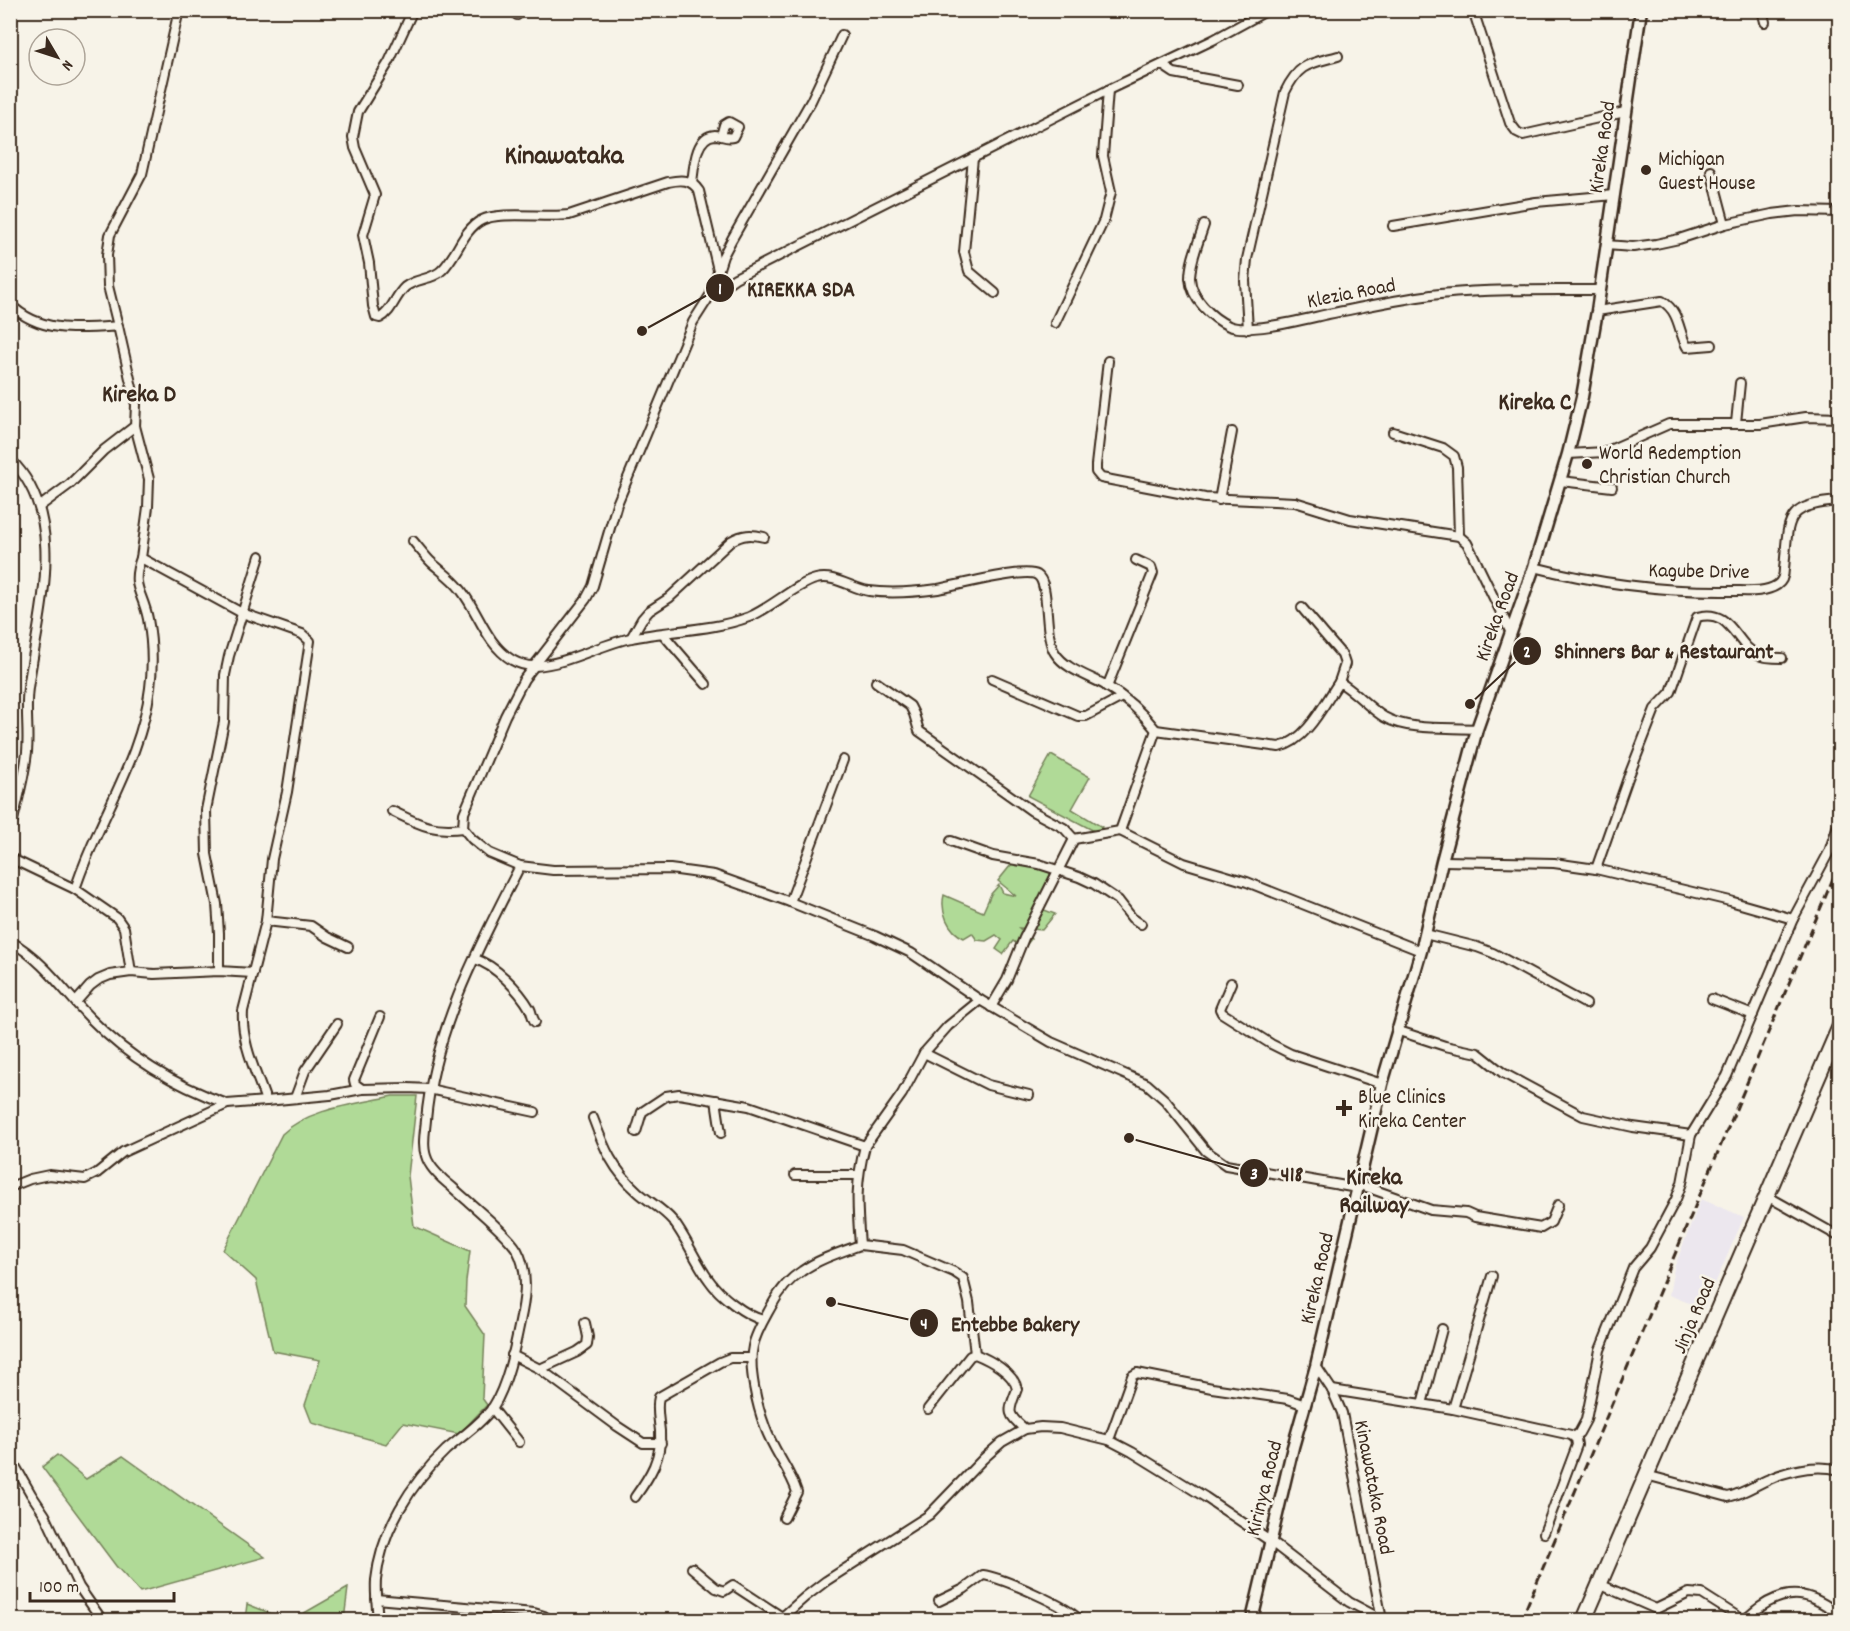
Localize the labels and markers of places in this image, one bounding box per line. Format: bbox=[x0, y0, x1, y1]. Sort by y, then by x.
place label: Michigan Guest House bbox=[1658, 146, 1756, 200]
marker: Michigan Guest House bbox=[1639, 163, 1653, 177]
callout: KIREKKA SDA bbox=[705, 268, 867, 308]
place label: World Redemption Christian Church bbox=[1599, 440, 1741, 494]
marker: World Redemption Christian Church bbox=[1580, 457, 1594, 471]
callout: Shinners Bar & Restaurant bbox=[1512, 631, 1785, 671]
place label: Blue Clinics Kireka Center bbox=[1358, 1084, 1466, 1138]
marker: Blue Clinics Kireka Center bbox=[1335, 1099, 1353, 1117]
callout: 418 bbox=[1239, 1153, 1316, 1193]
callout: Entebbe Bakery bbox=[909, 1303, 1091, 1343]

